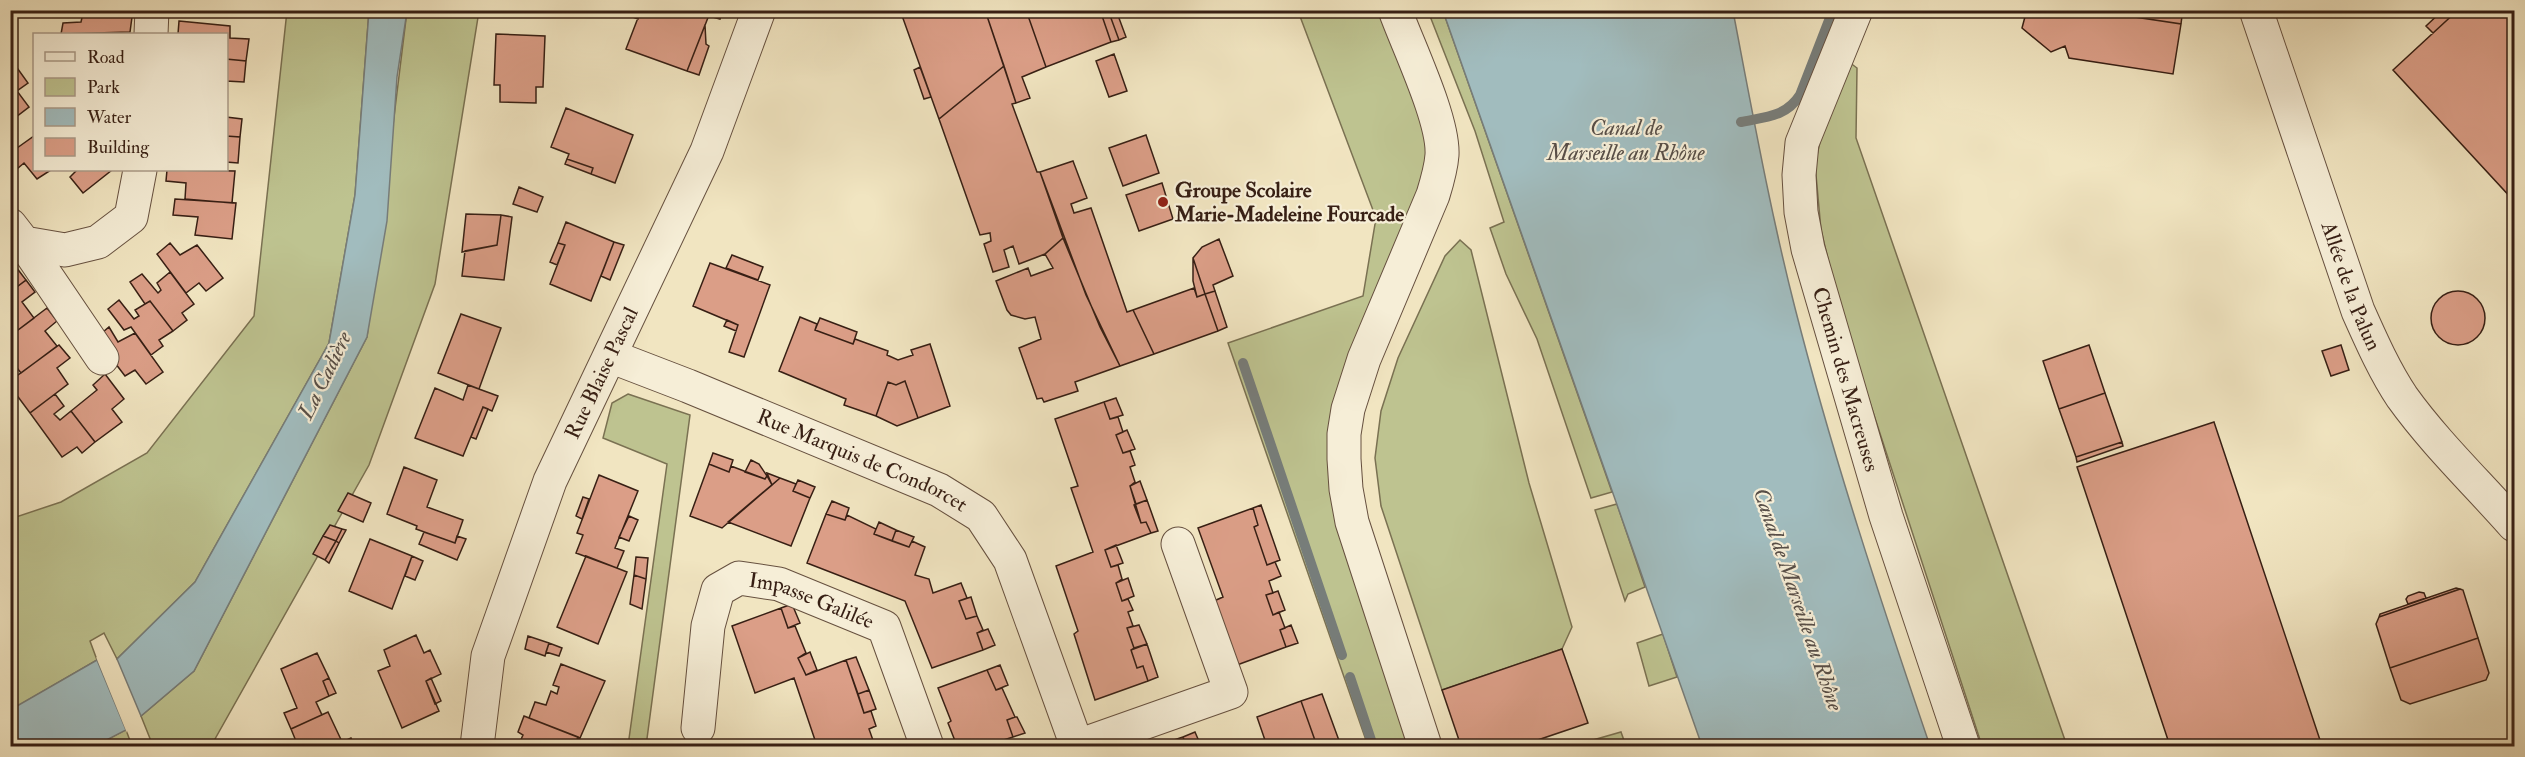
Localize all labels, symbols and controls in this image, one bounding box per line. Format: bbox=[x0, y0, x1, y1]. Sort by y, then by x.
legend bbox=[33, 33, 228, 171]
text: Road bbox=[87, 46, 125, 69]
text: Park bbox=[87, 76, 120, 99]
text: Water bbox=[86, 106, 131, 129]
water label: Canal de Marseille au Rhône bbox=[1545, 114, 1705, 167]
text: Building bbox=[87, 136, 150, 159]
place label: Groupe Scolaire Marie-Madeleine Fourcade bbox=[1174, 177, 1404, 228]
marker: Groupe Scolaire Marie-Madeleine Fourcade bbox=[1156, 195, 1170, 209]
street label: Allée de la Palun bbox=[2314, 217, 2387, 355]
street label: Chemin des Macreuses bbox=[1806, 284, 1885, 475]
street label: Rue Blaise Pascal bbox=[559, 302, 645, 443]
water label: La Cadière bbox=[291, 326, 358, 425]
street label: Rue Marquis de Condorcet bbox=[753, 403, 972, 518]
water label: Canal de Marseille au Rhône bbox=[1747, 484, 1850, 715]
street label: Impasse Galilée bbox=[747, 567, 878, 635]

